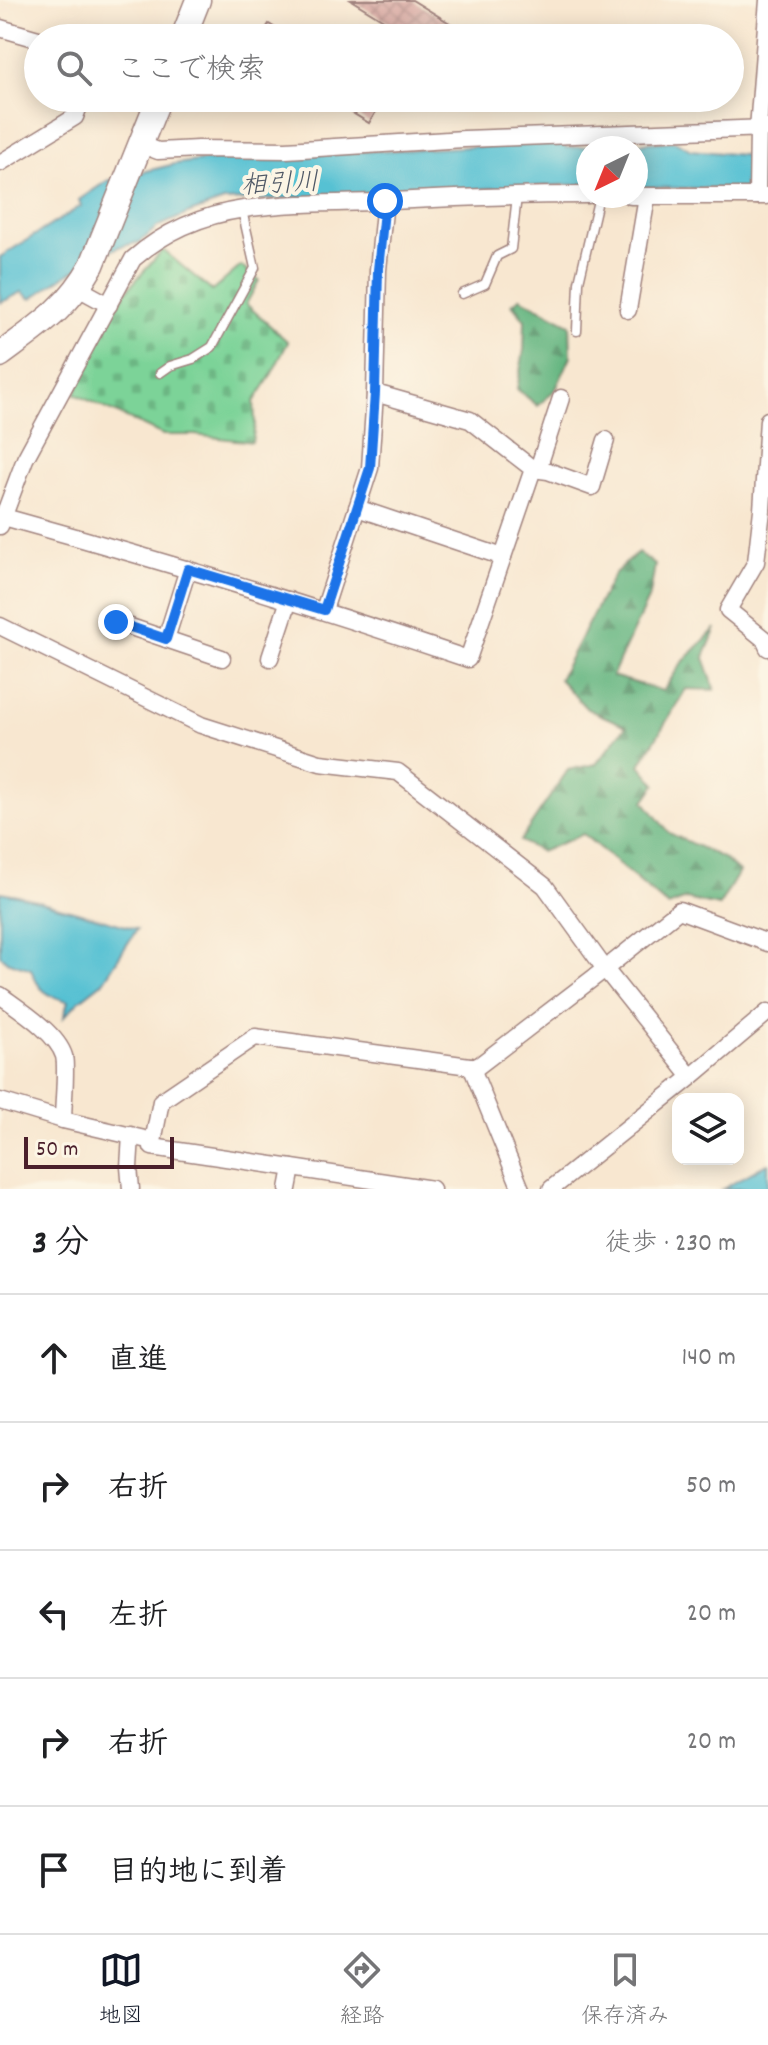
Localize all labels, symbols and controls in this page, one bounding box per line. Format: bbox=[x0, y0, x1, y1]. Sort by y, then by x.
search box bbox=[24, 24, 744, 112]
icon: search bbox=[52, 46, 96, 90]
text: ここで検索 bbox=[116, 51, 266, 94]
north arrow bbox=[576, 136, 648, 208]
water label: 相引川 bbox=[240, 165, 320, 206]
route start bbox=[367, 183, 403, 219]
route end bbox=[98, 604, 134, 640]
map controls bbox=[672, 1093, 744, 1165]
button: layers bbox=[672, 1093, 744, 1165]
scale bar bbox=[24, 1133, 174, 1169]
text: 50 m bbox=[36, 1135, 78, 1166]
text: 3 分 bbox=[32, 1221, 89, 1270]
text: 徒歩 · 230 m bbox=[605, 1226, 736, 1263]
icon: ahead bbox=[32, 1336, 76, 1380]
text: 140 m bbox=[682, 1340, 736, 1377]
text: 直進 bbox=[108, 1341, 168, 1384]
icon: right bbox=[32, 1464, 76, 1508]
text: 50 m bbox=[686, 1468, 736, 1505]
text: 右折 bbox=[108, 1469, 168, 1512]
icon: left bbox=[32, 1592, 76, 1636]
text: 20 m bbox=[687, 1596, 736, 1633]
text: 左折 bbox=[108, 1597, 168, 1640]
icon: right bbox=[32, 1720, 76, 1764]
text: 20 m bbox=[687, 1724, 736, 1761]
text: 右折 bbox=[108, 1725, 168, 1768]
icon: arrive bbox=[32, 1848, 76, 1892]
text: 目的地に到着 bbox=[108, 1853, 288, 1896]
tab: 地図 bbox=[99, 1948, 143, 2033]
tab: 経路 bbox=[340, 1948, 384, 2033]
tab: 保存済み bbox=[581, 1948, 669, 2033]

